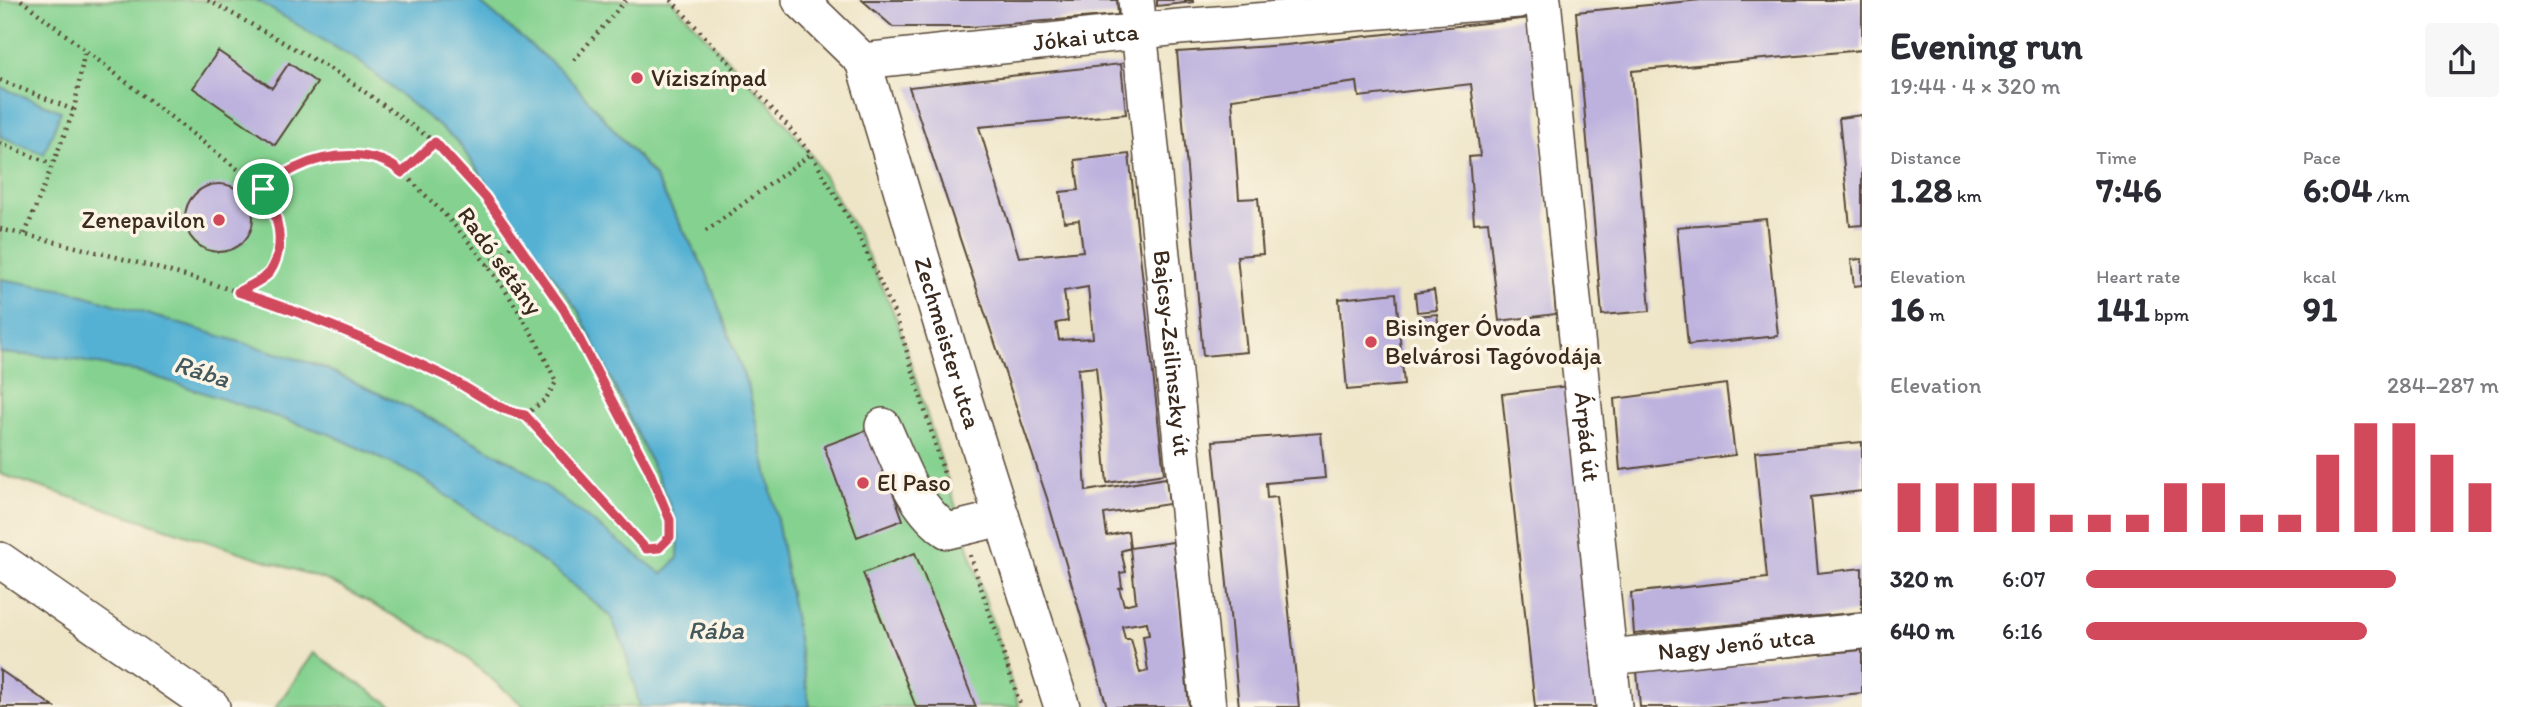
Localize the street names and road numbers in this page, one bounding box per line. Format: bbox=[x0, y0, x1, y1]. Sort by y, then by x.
street label: Jókai utca bbox=[1031, 16, 1140, 57]
street label: Radó sétány bbox=[452, 201, 549, 320]
street label: Bajcsy-Zsilinszky út bbox=[1148, 249, 1197, 457]
street label: Zechmeister utca bbox=[908, 253, 988, 433]
street label: Árpád út bbox=[1568, 391, 1606, 483]
street label: Nagy Jenő utca bbox=[1656, 621, 1817, 666]

